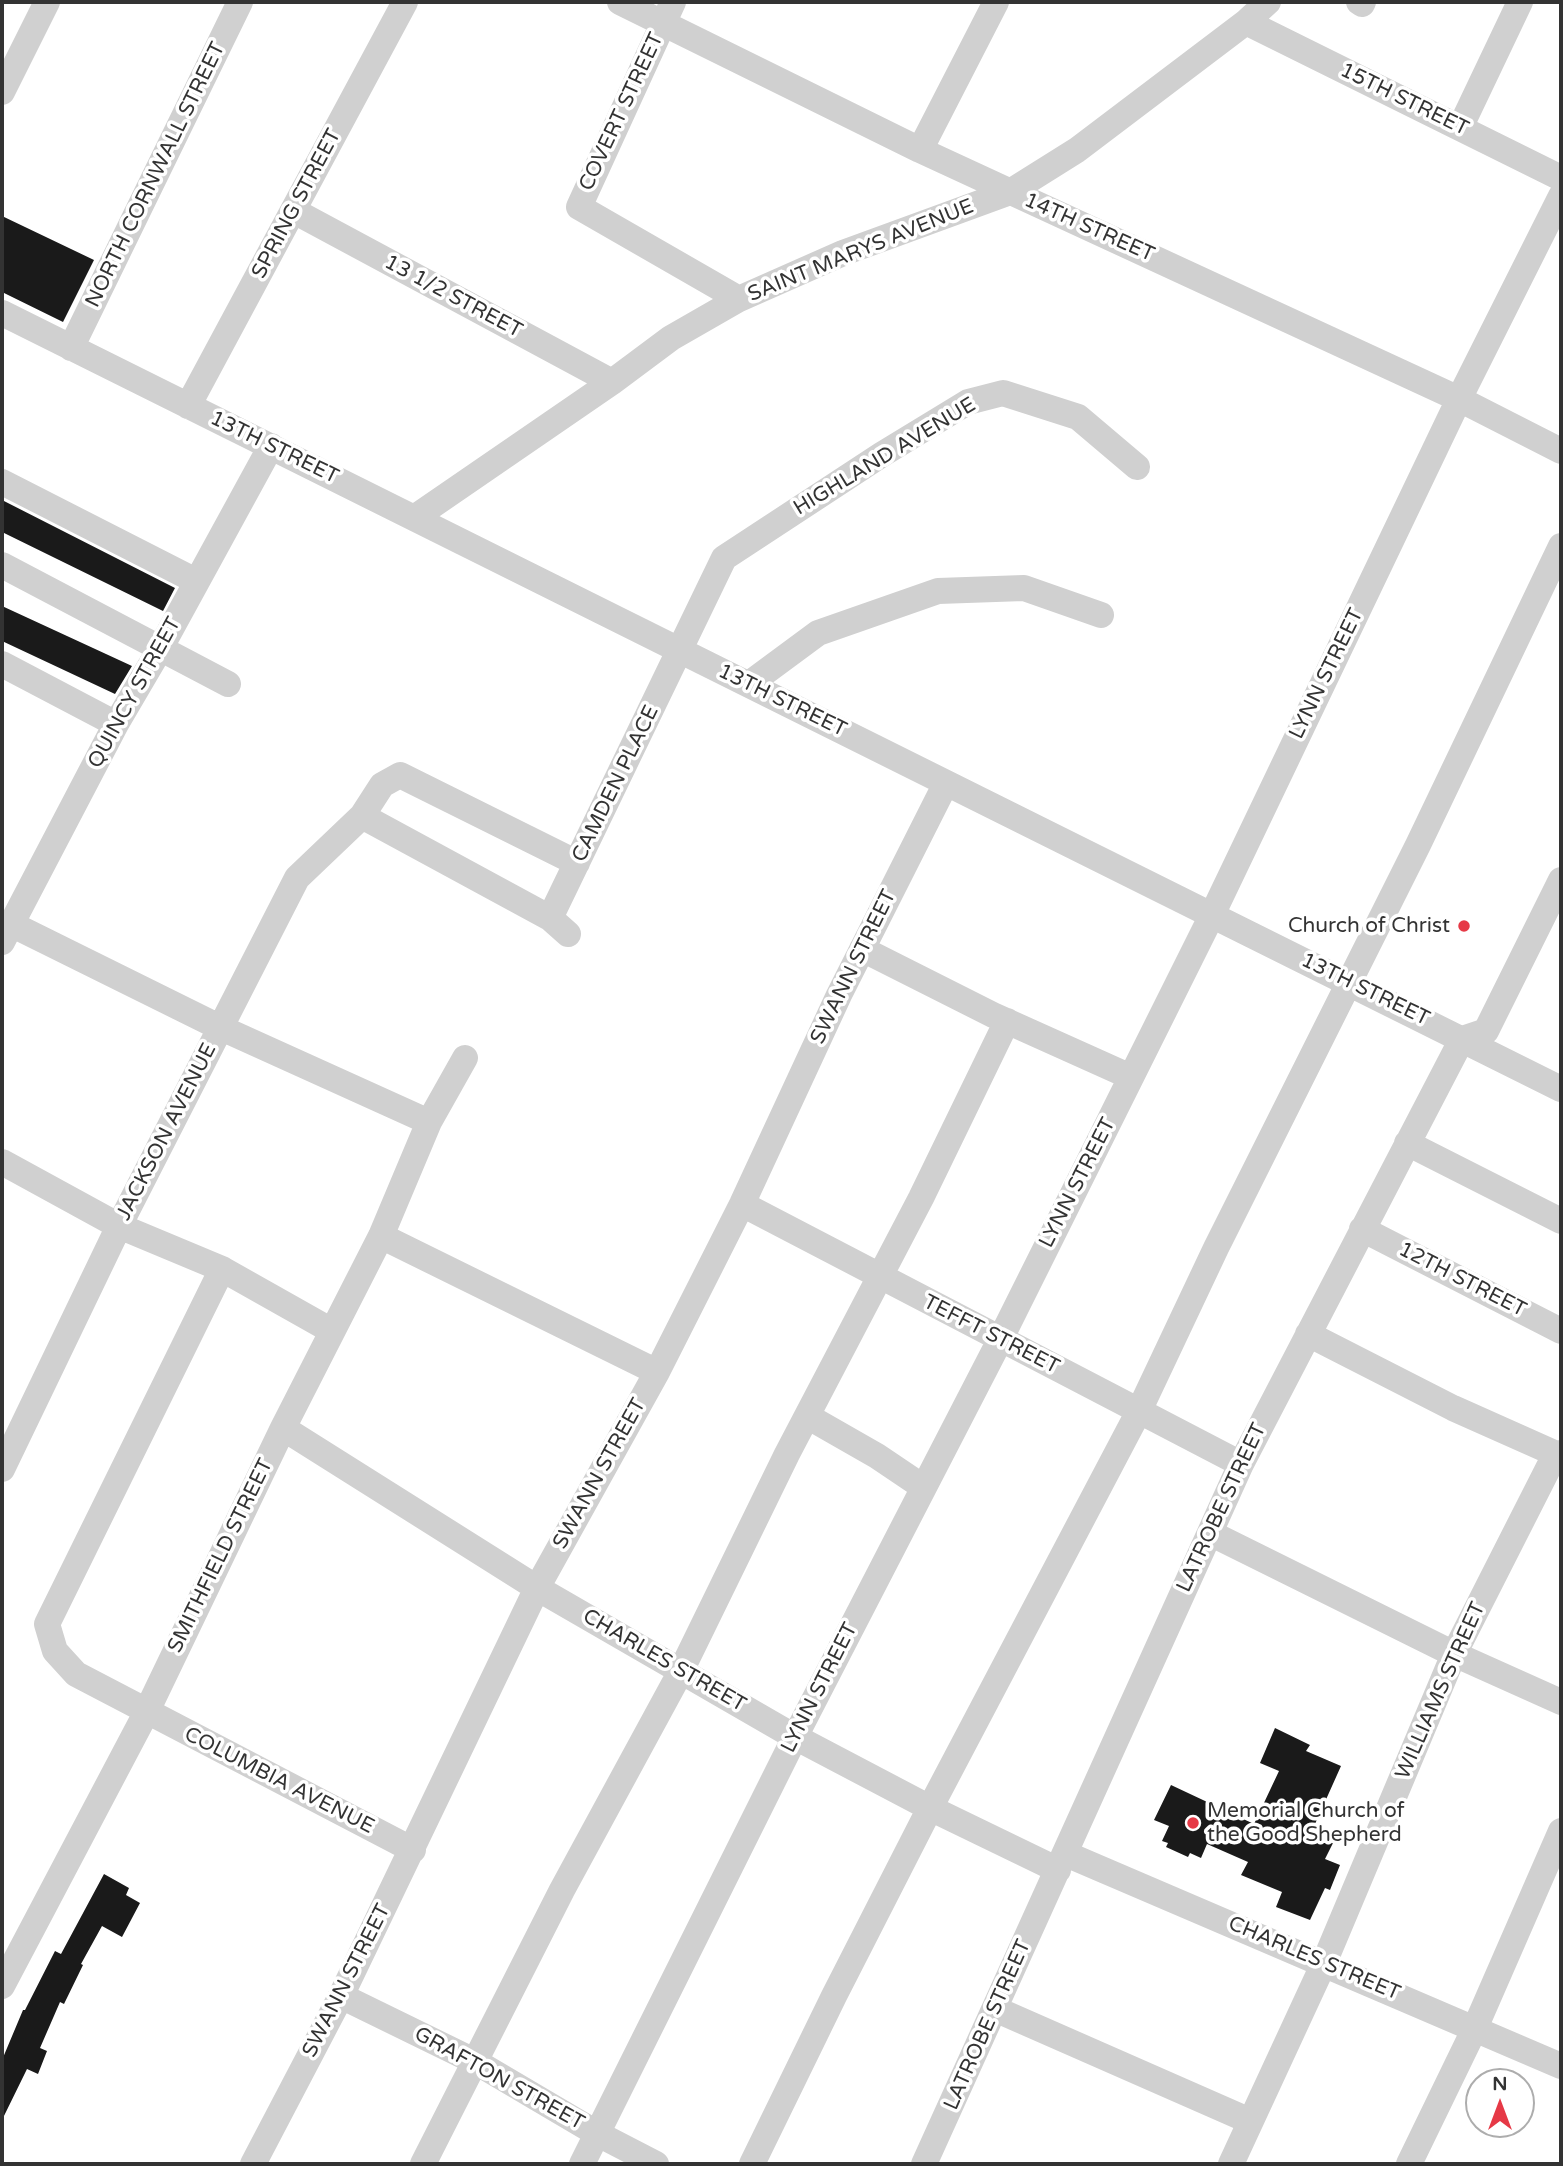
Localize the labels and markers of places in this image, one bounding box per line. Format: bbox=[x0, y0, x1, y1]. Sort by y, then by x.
place label: Church of Christ bbox=[1288, 913, 1450, 939]
marker: Church of Christ bbox=[1456, 918, 1472, 934]
place label: Memorial Church of the Good Shepherd bbox=[1207, 1798, 1405, 1848]
marker: Memorial Church of the Good Shepherd bbox=[1185, 1815, 1201, 1831]

